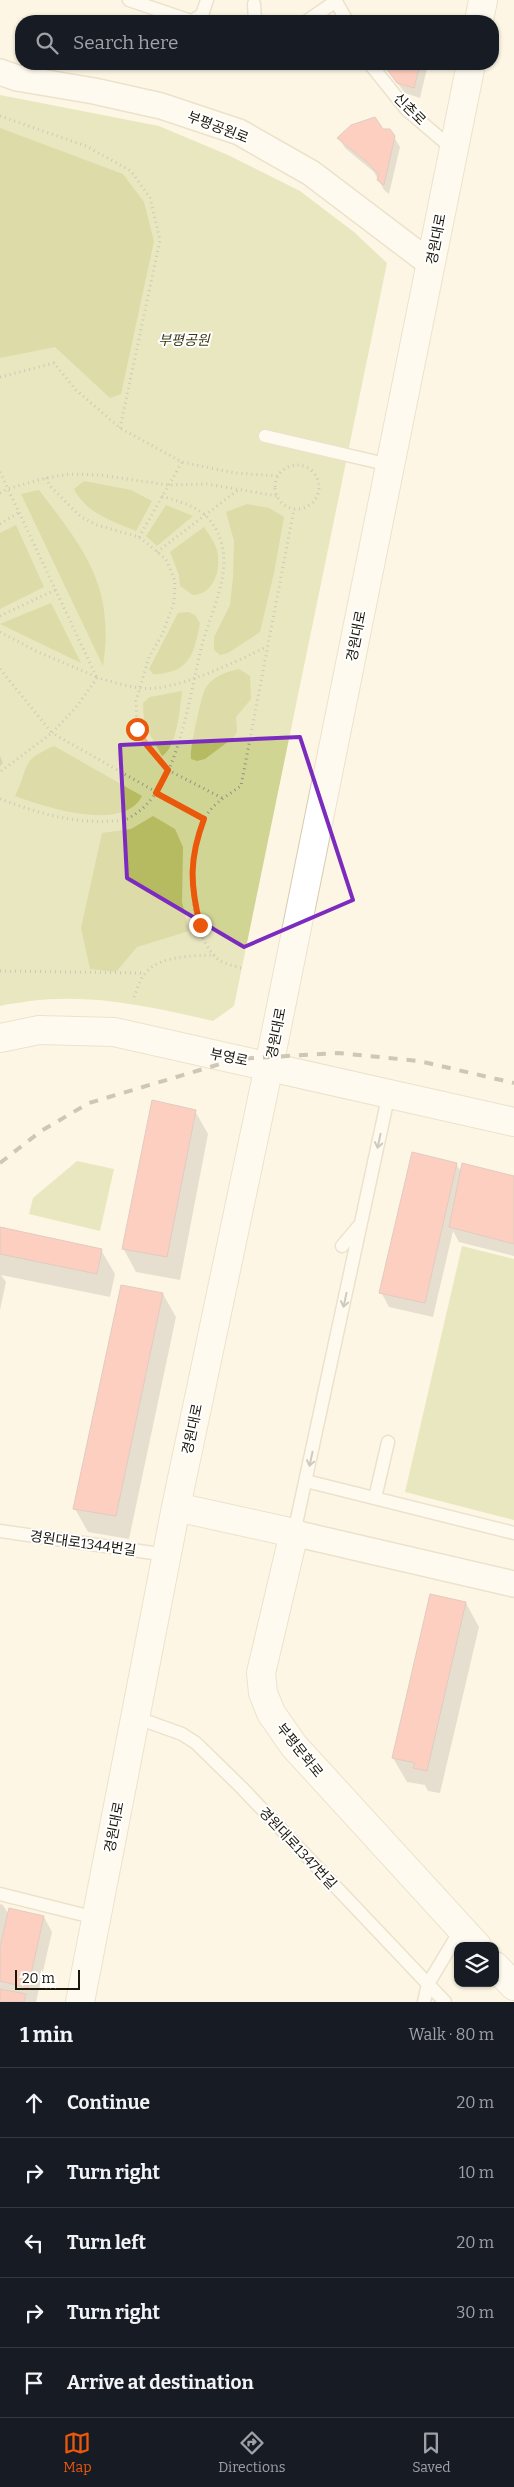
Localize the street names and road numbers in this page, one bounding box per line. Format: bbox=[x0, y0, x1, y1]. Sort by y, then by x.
street label: 신촌로 bbox=[390, 90, 429, 129]
street label: 부평공원로 bbox=[185, 108, 251, 147]
street label: 경원대로 bbox=[423, 212, 450, 266]
street label: 경원대로 bbox=[343, 609, 370, 663]
street label: 경원대로 bbox=[263, 1006, 290, 1060]
street label: 부영로 bbox=[208, 1045, 250, 1070]
street label: 경원대로 bbox=[179, 1402, 206, 1456]
street label: 경원대로1344번길 bbox=[29, 1528, 137, 1559]
street label: 부평문화로 bbox=[273, 1720, 327, 1781]
street label: 경원대로 bbox=[101, 1800, 128, 1854]
street label: 경원대로1347번길 bbox=[255, 1804, 340, 1893]

